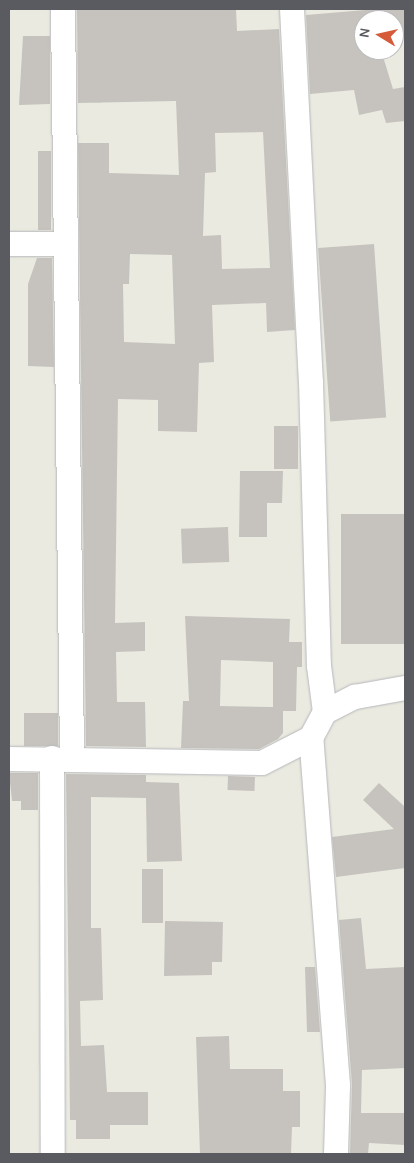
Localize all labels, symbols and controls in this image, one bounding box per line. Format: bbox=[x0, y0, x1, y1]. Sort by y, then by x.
north arrow bbox=[354, 10, 404, 60]
text: N bbox=[355, 26, 374, 39]

